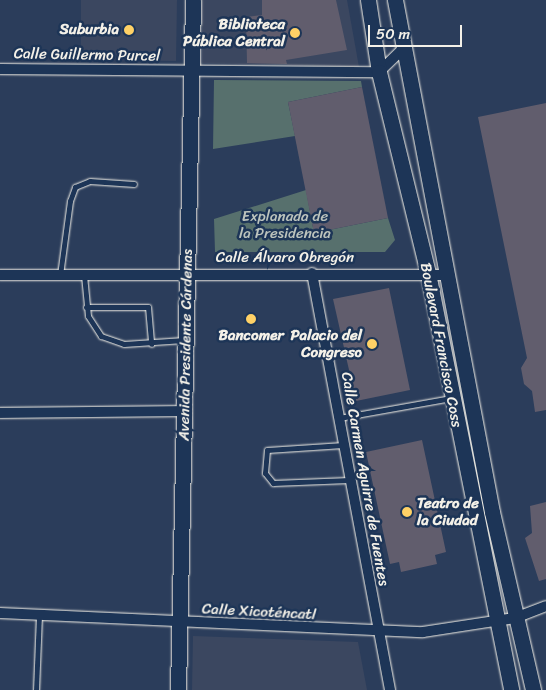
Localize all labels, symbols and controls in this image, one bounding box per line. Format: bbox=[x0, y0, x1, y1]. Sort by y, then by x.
place label: Biblioteca Pública Central bbox=[183, 15, 285, 50]
scale bar bbox=[371, 15, 465, 47]
place label: Suburbia bbox=[59, 21, 119, 39]
text: 50 m bbox=[376, 21, 410, 47]
marker: Suburbia bbox=[123, 24, 135, 36]
marker: Biblioteca Pública Central bbox=[289, 27, 301, 39]
street label: Calle Guillermo Purcel bbox=[14, 45, 160, 65]
park label: Explanada de la Presidencia bbox=[239, 207, 331, 242]
street label: Avenida Presidente Cárdenas bbox=[175, 249, 197, 441]
street label: Calle Álvaro Obregón bbox=[216, 249, 354, 267]
street label: Boulevard Francisco Coss bbox=[416, 261, 466, 429]
marker: Bancomer bbox=[245, 313, 257, 325]
place label: Palacio del Congreso bbox=[291, 326, 362, 361]
place label: Bancomer bbox=[218, 327, 284, 345]
marker: Palacio del Congreso bbox=[366, 338, 378, 350]
street label: Calle Carmen Aguirre de Fuentes bbox=[337, 371, 393, 587]
place label: Teatro de la Ciudad bbox=[417, 494, 479, 529]
marker: Teatro de la Ciudad bbox=[401, 506, 413, 518]
street label: Calle Xicoténcatl bbox=[202, 600, 316, 624]

